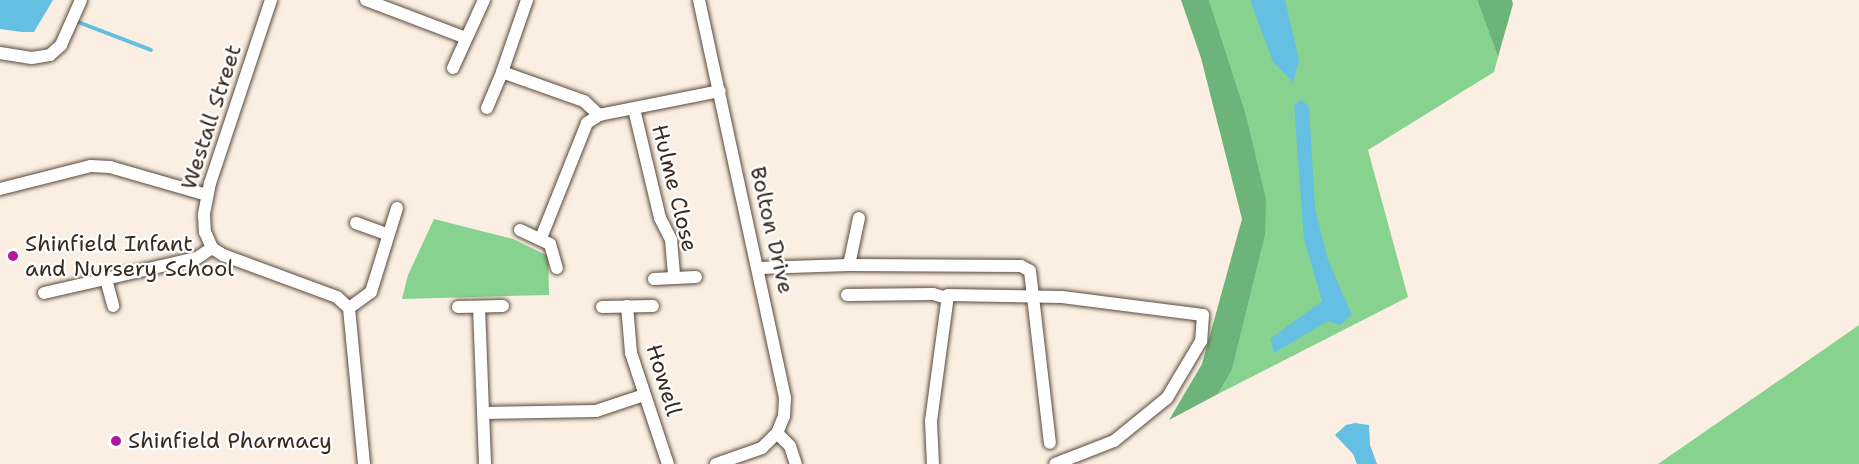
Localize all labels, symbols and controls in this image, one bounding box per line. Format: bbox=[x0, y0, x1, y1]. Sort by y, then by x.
street label: Westall Street bbox=[175, 41, 247, 193]
street label: Hulme Close bbox=[646, 122, 704, 254]
street label: Bolton Drive bbox=[745, 164, 799, 296]
place label: Shinfield Infant and Nursery School bbox=[25, 230, 234, 282]
marker: Shinfield Infant and Nursery School bbox=[6, 249, 20, 263]
street label: Howell bbox=[641, 341, 687, 419]
place label: Shinfield Pharmacy bbox=[128, 428, 332, 454]
marker: Shinfield Pharmacy bbox=[109, 434, 123, 448]

